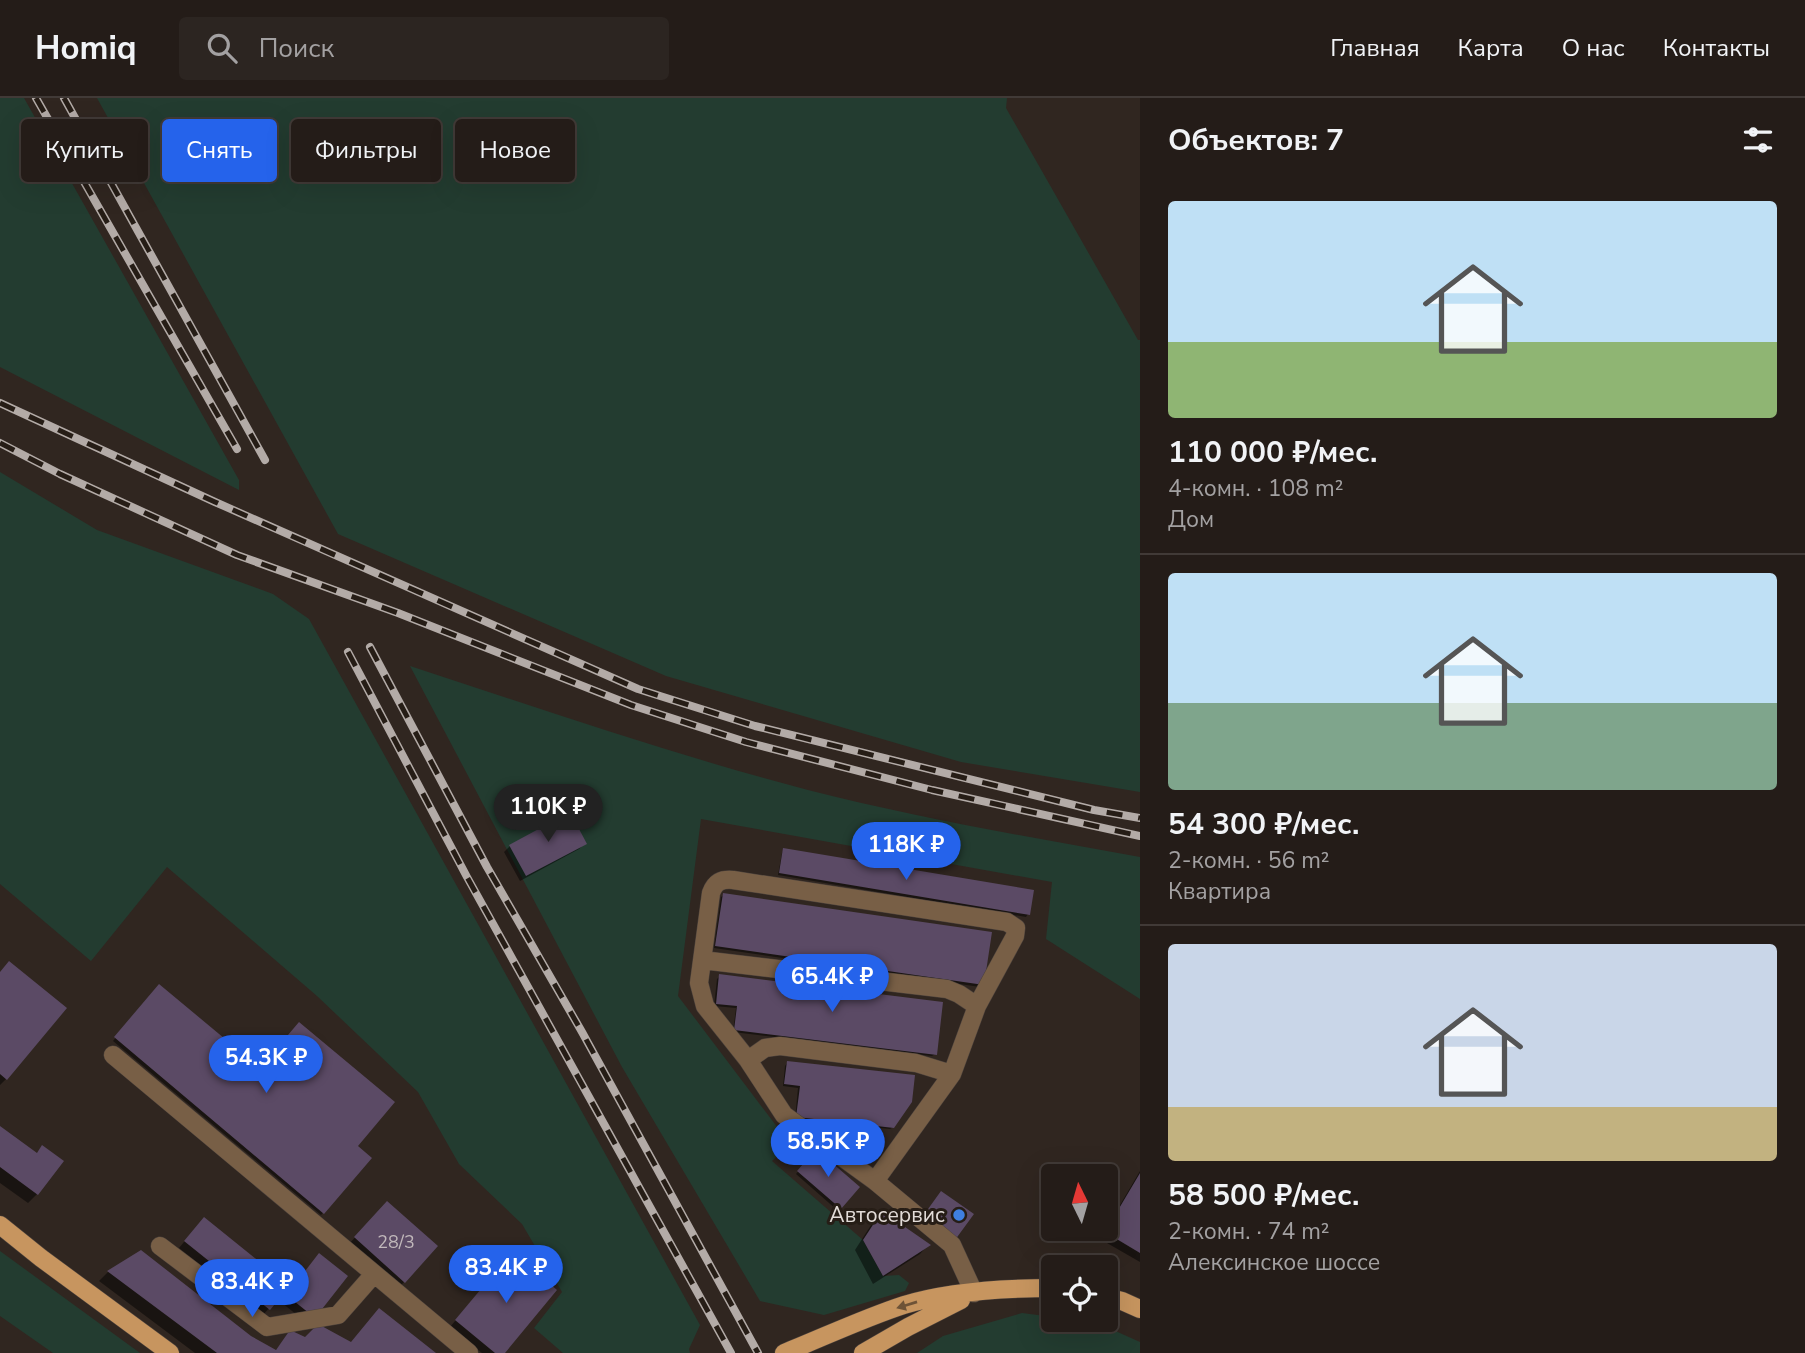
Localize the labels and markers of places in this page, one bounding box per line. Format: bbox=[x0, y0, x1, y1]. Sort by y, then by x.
pin: 110K ₽ bbox=[491, 784, 605, 844]
pin: 118K ₽ bbox=[849, 822, 963, 882]
pin: 65.4K ₽ bbox=[767, 954, 897, 1014]
pin: 54.3K ₽ bbox=[201, 1035, 331, 1095]
pin: 58.5K ₽ bbox=[763, 1119, 893, 1179]
place label: Автосервис bbox=[829, 1201, 945, 1229]
marker: Автосервис bbox=[951, 1207, 967, 1223]
pin: 83.4K ₽ bbox=[441, 1246, 571, 1305]
pin: 83.4K ₽ bbox=[187, 1260, 317, 1319]

